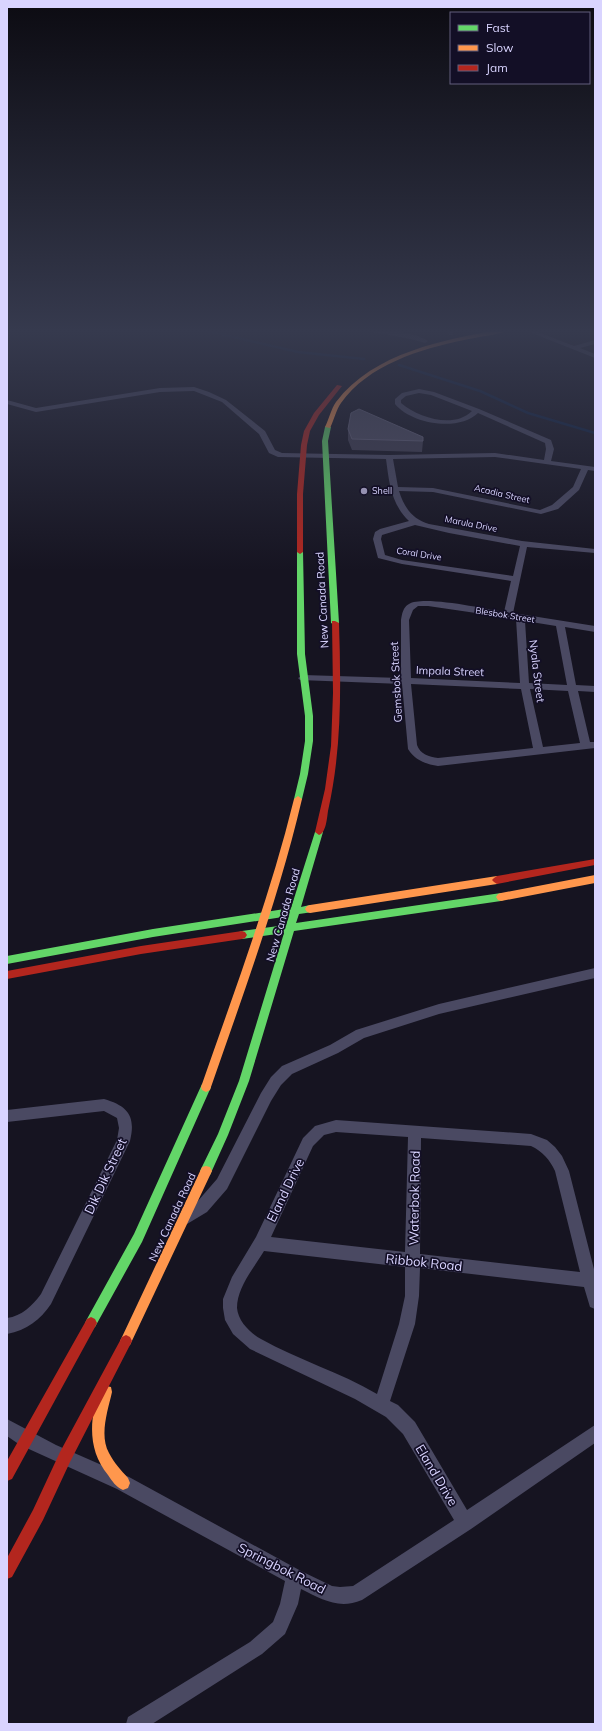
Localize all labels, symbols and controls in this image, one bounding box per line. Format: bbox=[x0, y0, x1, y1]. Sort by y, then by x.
legend bbox=[450, 12, 590, 84]
text: Fast bbox=[486, 20, 510, 35]
text: Slow bbox=[486, 40, 514, 55]
text: Jam bbox=[486, 60, 508, 75]
street label: Acadia Street bbox=[473, 482, 531, 505]
place label: Shell bbox=[372, 485, 392, 496]
marker: Shell bbox=[359, 486, 369, 496]
street label: Marula Drive bbox=[444, 513, 498, 534]
street label: Coral Drive bbox=[396, 544, 443, 563]
street label: New Canada Road bbox=[312, 551, 332, 649]
street label: Blesbok Street bbox=[475, 604, 536, 625]
street label: Nyala Street bbox=[526, 639, 548, 703]
street label: Gemsbok Street bbox=[387, 641, 405, 723]
street label: Impala Street bbox=[416, 663, 484, 679]
street label: New Canada Road bbox=[263, 867, 303, 963]
street label: Dik Dik Street bbox=[80, 1135, 130, 1216]
street label: Waterbok Road bbox=[405, 1150, 423, 1246]
street label: Eland Drive bbox=[263, 1156, 307, 1224]
street label: New Canada Road bbox=[145, 1170, 199, 1264]
street label: Ribbok Road bbox=[385, 1250, 463, 1274]
street label: Eland Drive bbox=[412, 1441, 462, 1509]
street label: Springbok Road bbox=[235, 1539, 329, 1597]

